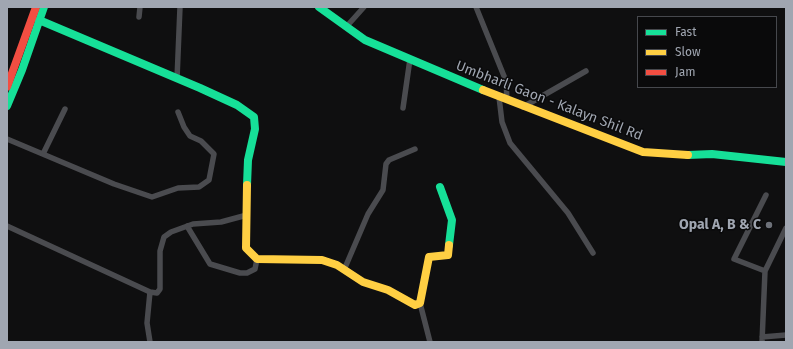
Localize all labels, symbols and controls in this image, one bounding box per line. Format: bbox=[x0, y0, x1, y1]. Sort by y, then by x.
legend bbox=[637, 16, 777, 88]
text: Fast bbox=[675, 25, 697, 39]
text: Slow bbox=[675, 45, 701, 59]
street label: Umbharli Gaon - Kalayn Shil Rd bbox=[453, 58, 645, 144]
text: Jam bbox=[675, 65, 695, 79]
place label: Opal A, B & C bbox=[679, 217, 761, 233]
marker: Opal A, B & C bbox=[764, 220, 774, 230]

